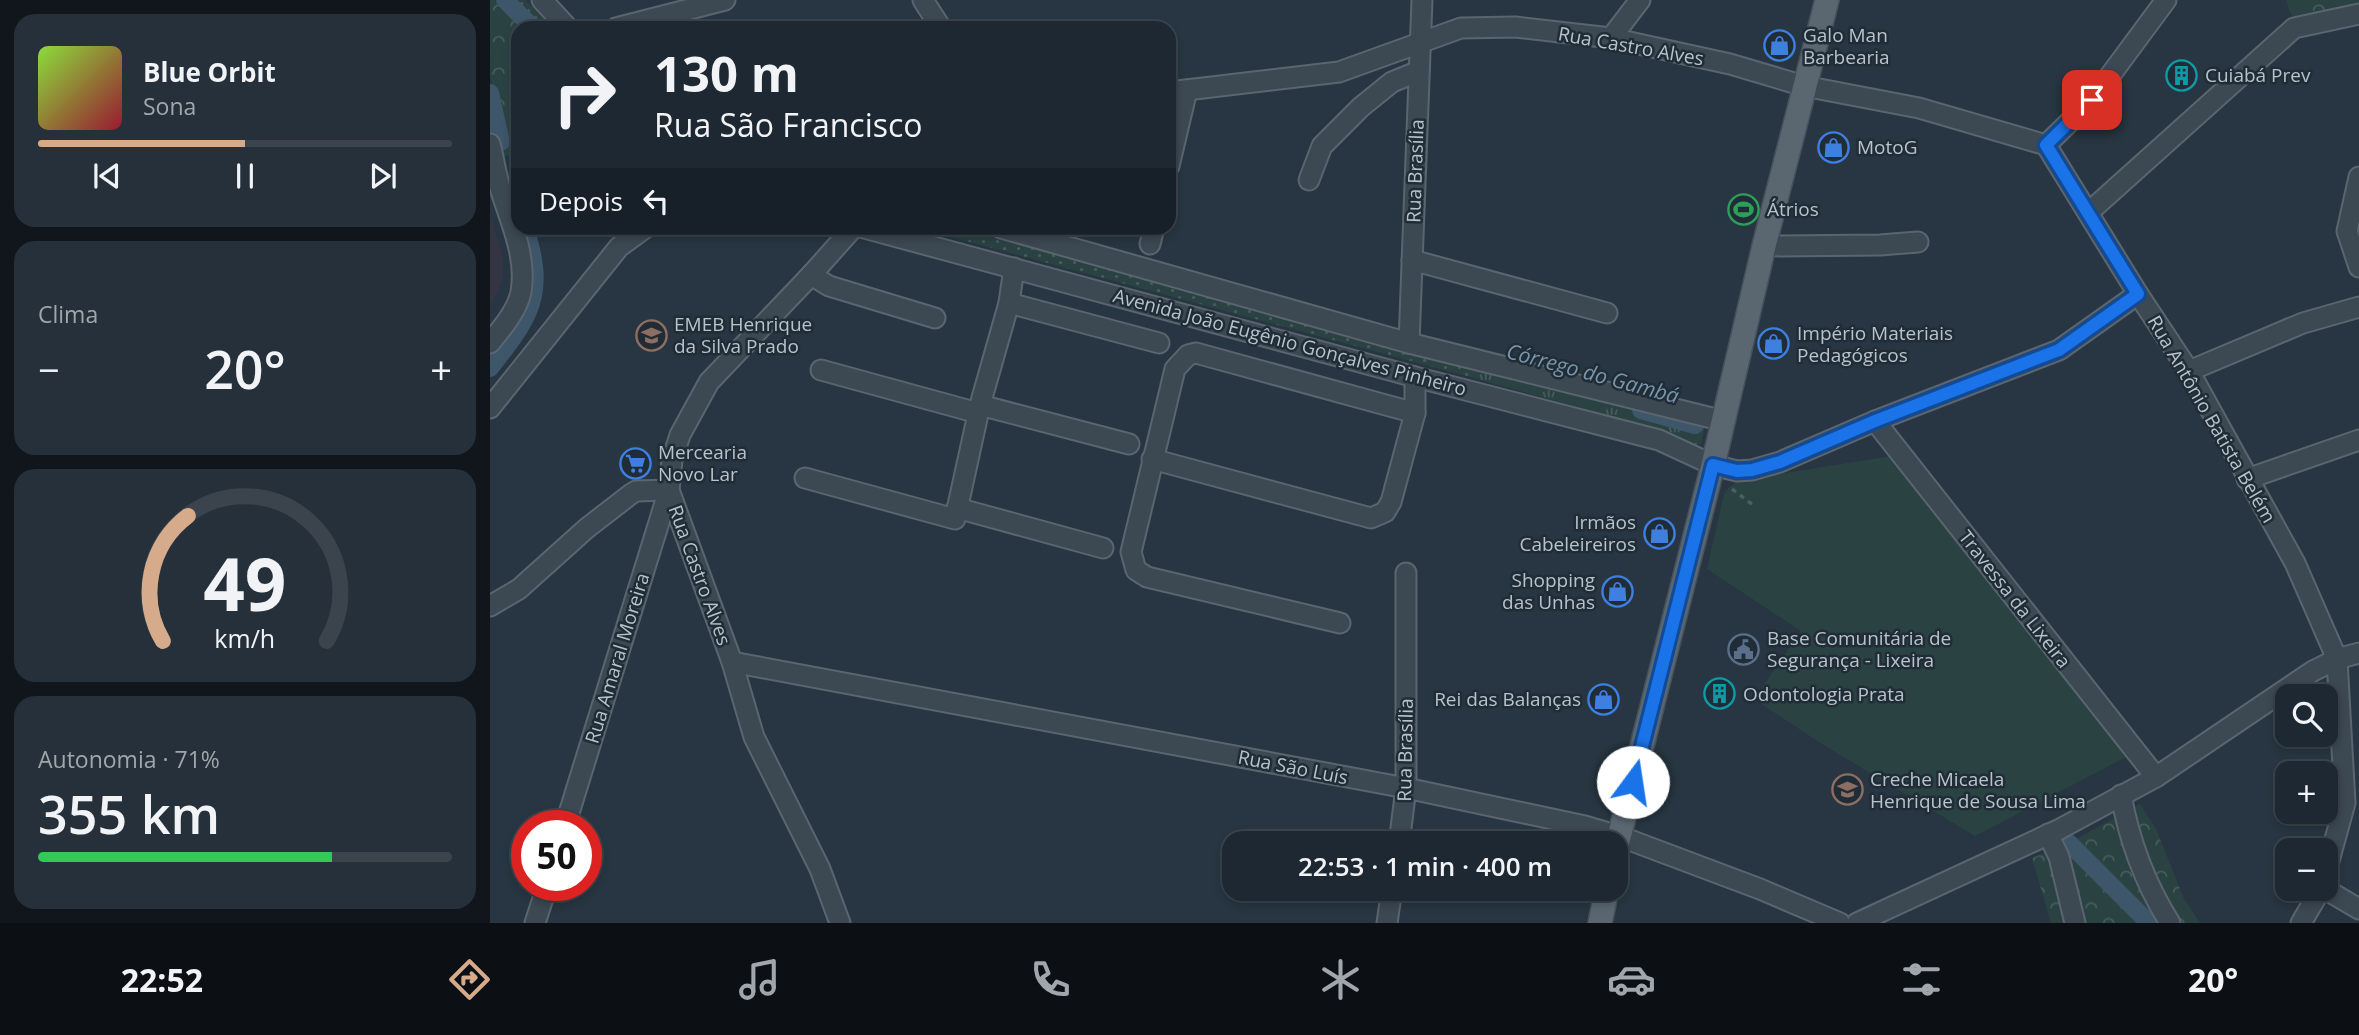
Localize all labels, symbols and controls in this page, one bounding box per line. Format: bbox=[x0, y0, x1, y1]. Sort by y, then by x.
street label: Rua Castro Alves bbox=[1556, 20, 1706, 72]
place label: Galo Man Barbearia bbox=[1803, 22, 1890, 70]
shop icon: Galo Man Barbearia bbox=[1763, 29, 1797, 63]
text: 130 m bbox=[654, 40, 799, 106]
icon: right bbox=[539, 49, 630, 140]
text: Blue Orbit bbox=[143, 54, 276, 90]
building icon: Cuiabá Prev bbox=[2165, 58, 2199, 92]
place label: Cuiabá Prev bbox=[2205, 62, 2311, 88]
pin bbox=[2062, 70, 2122, 130]
icon: arrive bbox=[2073, 81, 2111, 119]
text: Sona bbox=[143, 90, 196, 122]
text: Rua São Francisco bbox=[654, 103, 923, 146]
street label: Rua Brasília bbox=[1400, 119, 1430, 223]
shop icon: MotoG bbox=[1817, 130, 1851, 164]
place label: MotoG bbox=[1857, 134, 1918, 160]
icon: previous bbox=[88, 157, 126, 195]
icon: pause bbox=[226, 157, 264, 195]
icon: next bbox=[364, 157, 402, 195]
icon: left bbox=[637, 182, 675, 220]
text: Depois bbox=[539, 183, 623, 219]
sports icon: Átrios bbox=[1727, 192, 1761, 226]
place label: Átrios bbox=[1767, 196, 1819, 222]
street label: Avenida João Eugênio Gonçalves Pinheiro bbox=[1110, 282, 1470, 402]
text: Clima bbox=[38, 298, 98, 330]
place label: EMEB Henrique da Silva Prado bbox=[674, 311, 812, 359]
street label: Rua Antônio Batista Belém bbox=[2142, 311, 2282, 527]
school or university icon: EMEB Henrique da Silva Prado bbox=[634, 318, 668, 352]
place label: Império Materiais Pedagógicos bbox=[1797, 320, 1953, 368]
shop icon: Império Materiais Pedagógicos bbox=[1757, 327, 1791, 361]
text: 20° bbox=[204, 333, 286, 404]
water label: Córrego do Gambá bbox=[1504, 337, 1682, 409]
text: − bbox=[38, 343, 60, 395]
text: + bbox=[430, 343, 452, 395]
place label: Mercearia Novo Lar bbox=[658, 439, 747, 487]
supermarket icon: Mercearia Novo Lar bbox=[618, 446, 652, 480]
street label: Rua Castro Alves bbox=[663, 501, 737, 649]
place label: Irmãos Cabeleireiros bbox=[1519, 509, 1636, 557]
shop icon: Irmãos Cabeleireiros bbox=[1642, 516, 1676, 550]
street label: Travessa da Lixeira bbox=[1953, 525, 2077, 673]
text: 49 bbox=[203, 534, 287, 633]
place label: Shopping das Unhas bbox=[1502, 567, 1595, 615]
street label: Rua Amaral Moreira bbox=[579, 569, 655, 747]
shop icon: Shopping das Unhas bbox=[1601, 574, 1635, 608]
text: km/h bbox=[215, 621, 275, 655]
place label: Base Comunitária de Segurança - Lixeira bbox=[1767, 625, 1951, 673]
public building icon: Base Comunitária de Segurança - Lixeira bbox=[1727, 632, 1761, 666]
building icon: Odontologia Prata bbox=[1703, 677, 1737, 711]
place label: Odontologia Prata bbox=[1743, 681, 1905, 707]
shop icon: Rei das Balanças bbox=[1587, 682, 1621, 716]
map controls bbox=[2275, 684, 2338, 901]
button: search bbox=[2275, 684, 2338, 747]
place label: Rei das Balanças bbox=[1434, 686, 1581, 712]
street label: Rua Brasília bbox=[1391, 698, 1419, 802]
text: Autonomia · 71% bbox=[38, 743, 220, 775]
street label: Rua São Luís bbox=[1236, 744, 1350, 790]
position arrow bbox=[1596, 745, 1670, 819]
button: + bbox=[2275, 761, 2338, 824]
place label: Creche Micaela Henrique de Sousa Lima bbox=[1870, 766, 2086, 814]
school or university icon: Creche Micaela Henrique de Sousa Lima bbox=[1830, 773, 1864, 807]
text: 355 km bbox=[38, 778, 220, 849]
speed limit sign: 50 bbox=[511, 810, 602, 901]
button: − bbox=[2275, 838, 2338, 901]
text: 22:53 · 1 min · 400 m bbox=[1298, 848, 1552, 884]
icon: directions bbox=[445, 955, 494, 1004]
icon: music bbox=[735, 955, 784, 1004]
icon: phone bbox=[1026, 955, 1075, 1004]
icon: climate bbox=[1316, 955, 1365, 1004]
icon: car bbox=[1607, 955, 1656, 1004]
icon: filters bbox=[1897, 955, 1946, 1004]
text: 22:52 bbox=[121, 958, 203, 1001]
text: 20° bbox=[2188, 958, 2238, 1001]

